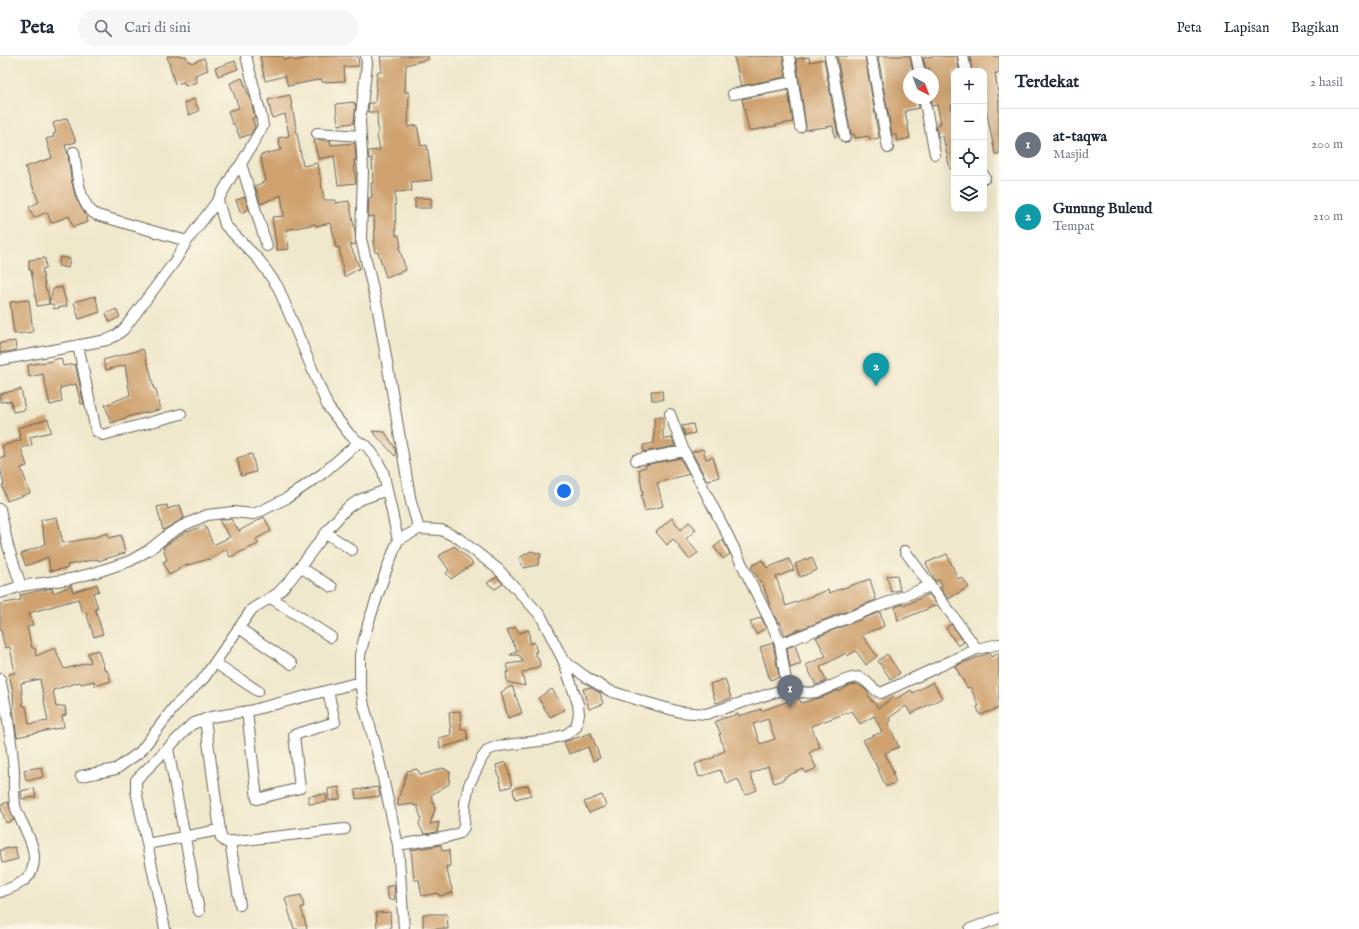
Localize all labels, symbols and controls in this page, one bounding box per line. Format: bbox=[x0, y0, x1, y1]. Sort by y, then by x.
search box bbox=[78, 10, 358, 46]
text: Peta bbox=[20, 16, 54, 40]
icon: search bbox=[92, 17, 114, 39]
text: Cari di sini bbox=[124, 18, 191, 37]
text: Peta bbox=[1176, 19, 1202, 37]
text: Lapisan bbox=[1224, 19, 1269, 37]
text: Bagikan bbox=[1291, 19, 1339, 37]
north arrow bbox=[903, 68, 939, 104]
map controls bbox=[951, 68, 987, 212]
button: + bbox=[951, 68, 987, 104]
text: Terdekat bbox=[1015, 72, 1079, 93]
text: 2 hasil bbox=[1310, 74, 1343, 91]
button: − bbox=[951, 104, 987, 140]
text: at-taqwa bbox=[1053, 127, 1107, 146]
text: 1 bbox=[1026, 136, 1030, 153]
text: 200 m bbox=[1311, 136, 1343, 153]
button: locate bbox=[951, 140, 987, 176]
text: Masjid bbox=[1053, 146, 1089, 163]
button: layers bbox=[951, 176, 987, 212]
text: Gunung Buleud bbox=[1053, 199, 1152, 218]
text: 2 bbox=[1025, 208, 1031, 225]
text: 210 m bbox=[1313, 208, 1343, 225]
text: Tempat bbox=[1053, 218, 1094, 235]
pin: 2 bbox=[863, 353, 889, 386]
your location bbox=[554, 481, 574, 501]
pin: 1 bbox=[777, 675, 803, 708]

